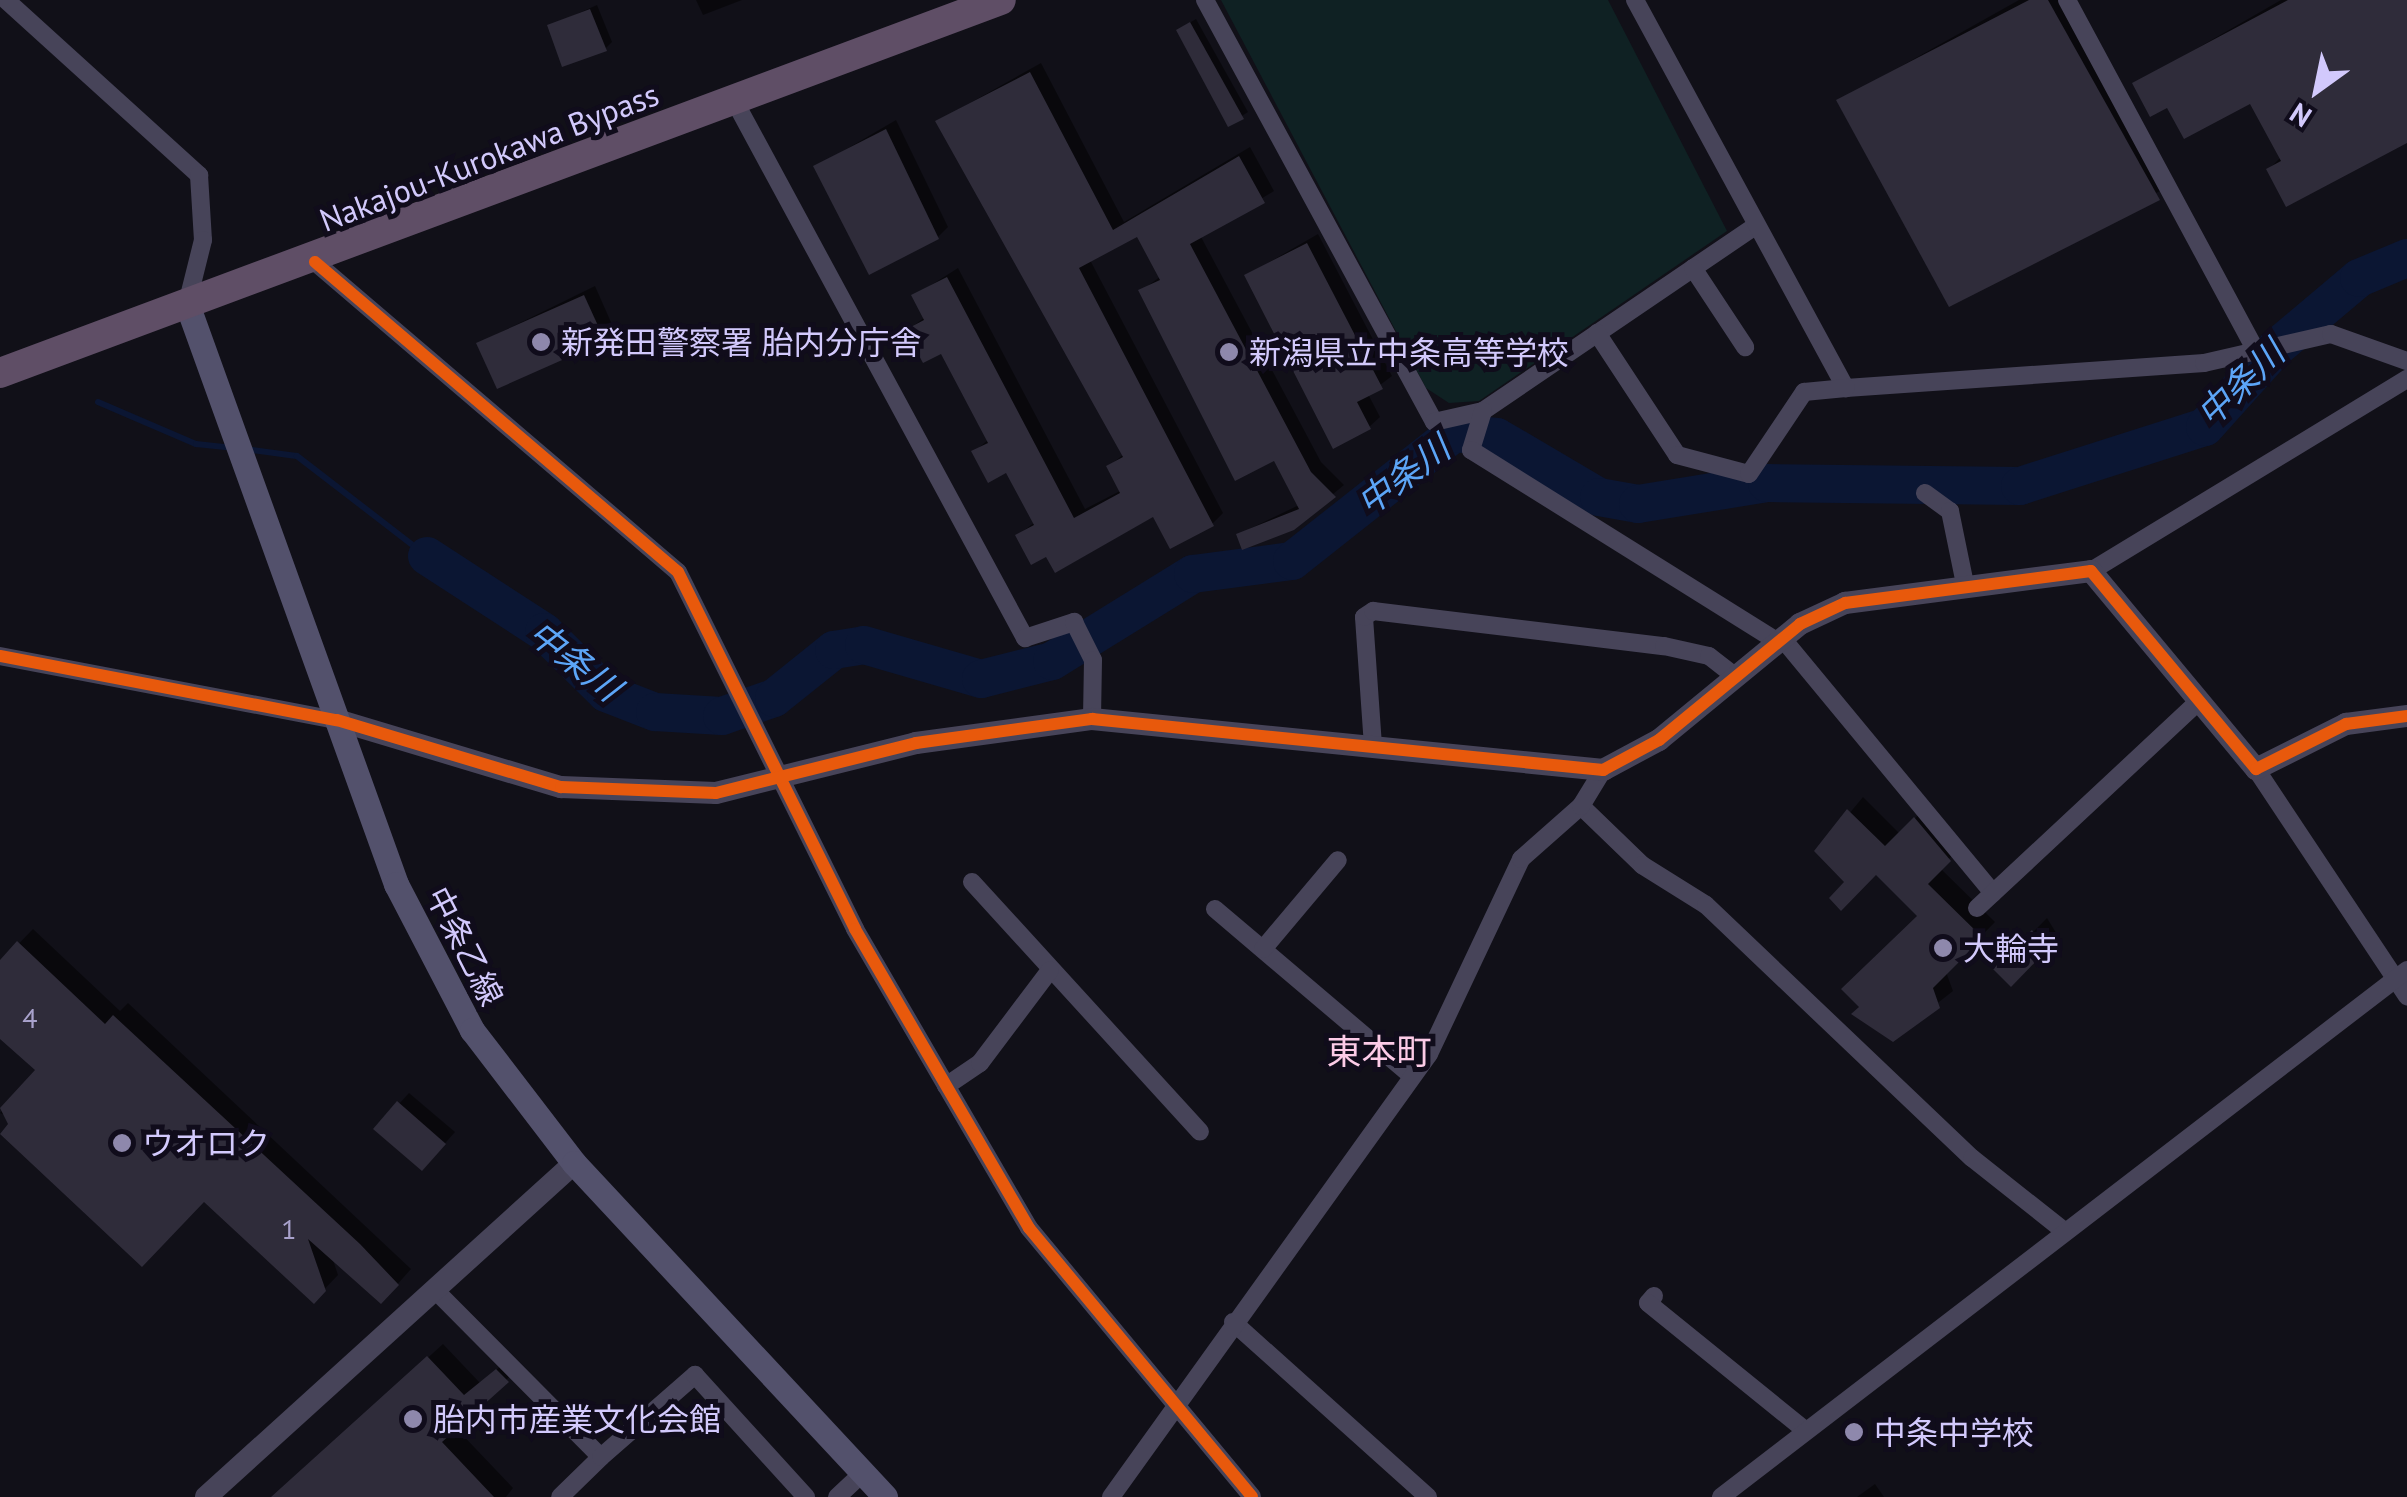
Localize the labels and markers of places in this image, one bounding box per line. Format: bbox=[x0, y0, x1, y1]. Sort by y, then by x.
place label: 新発田警察署 胎内分庁舎 bbox=[561, 323, 922, 361]
marker: 新発田警察署 胎内分庁舎 bbox=[530, 331, 552, 353]
place label: 新潟県立中条高等学校 bbox=[1249, 333, 1569, 371]
marker: 新潟県立中条高等学校 bbox=[1218, 341, 1240, 363]
place label: 大輪寺 bbox=[1963, 929, 2059, 967]
marker: 大輪寺 bbox=[1932, 937, 1954, 959]
place label: ウオロク bbox=[142, 1124, 270, 1162]
marker: ウオロク bbox=[111, 1132, 133, 1154]
place label: 胎内市産業文化会館 bbox=[433, 1400, 721, 1438]
marker: 胎内市産業文化会館 bbox=[402, 1408, 424, 1430]
place label: 中条中学校 bbox=[1874, 1413, 2034, 1451]
marker: 中条中学校 bbox=[1843, 1421, 1865, 1443]

